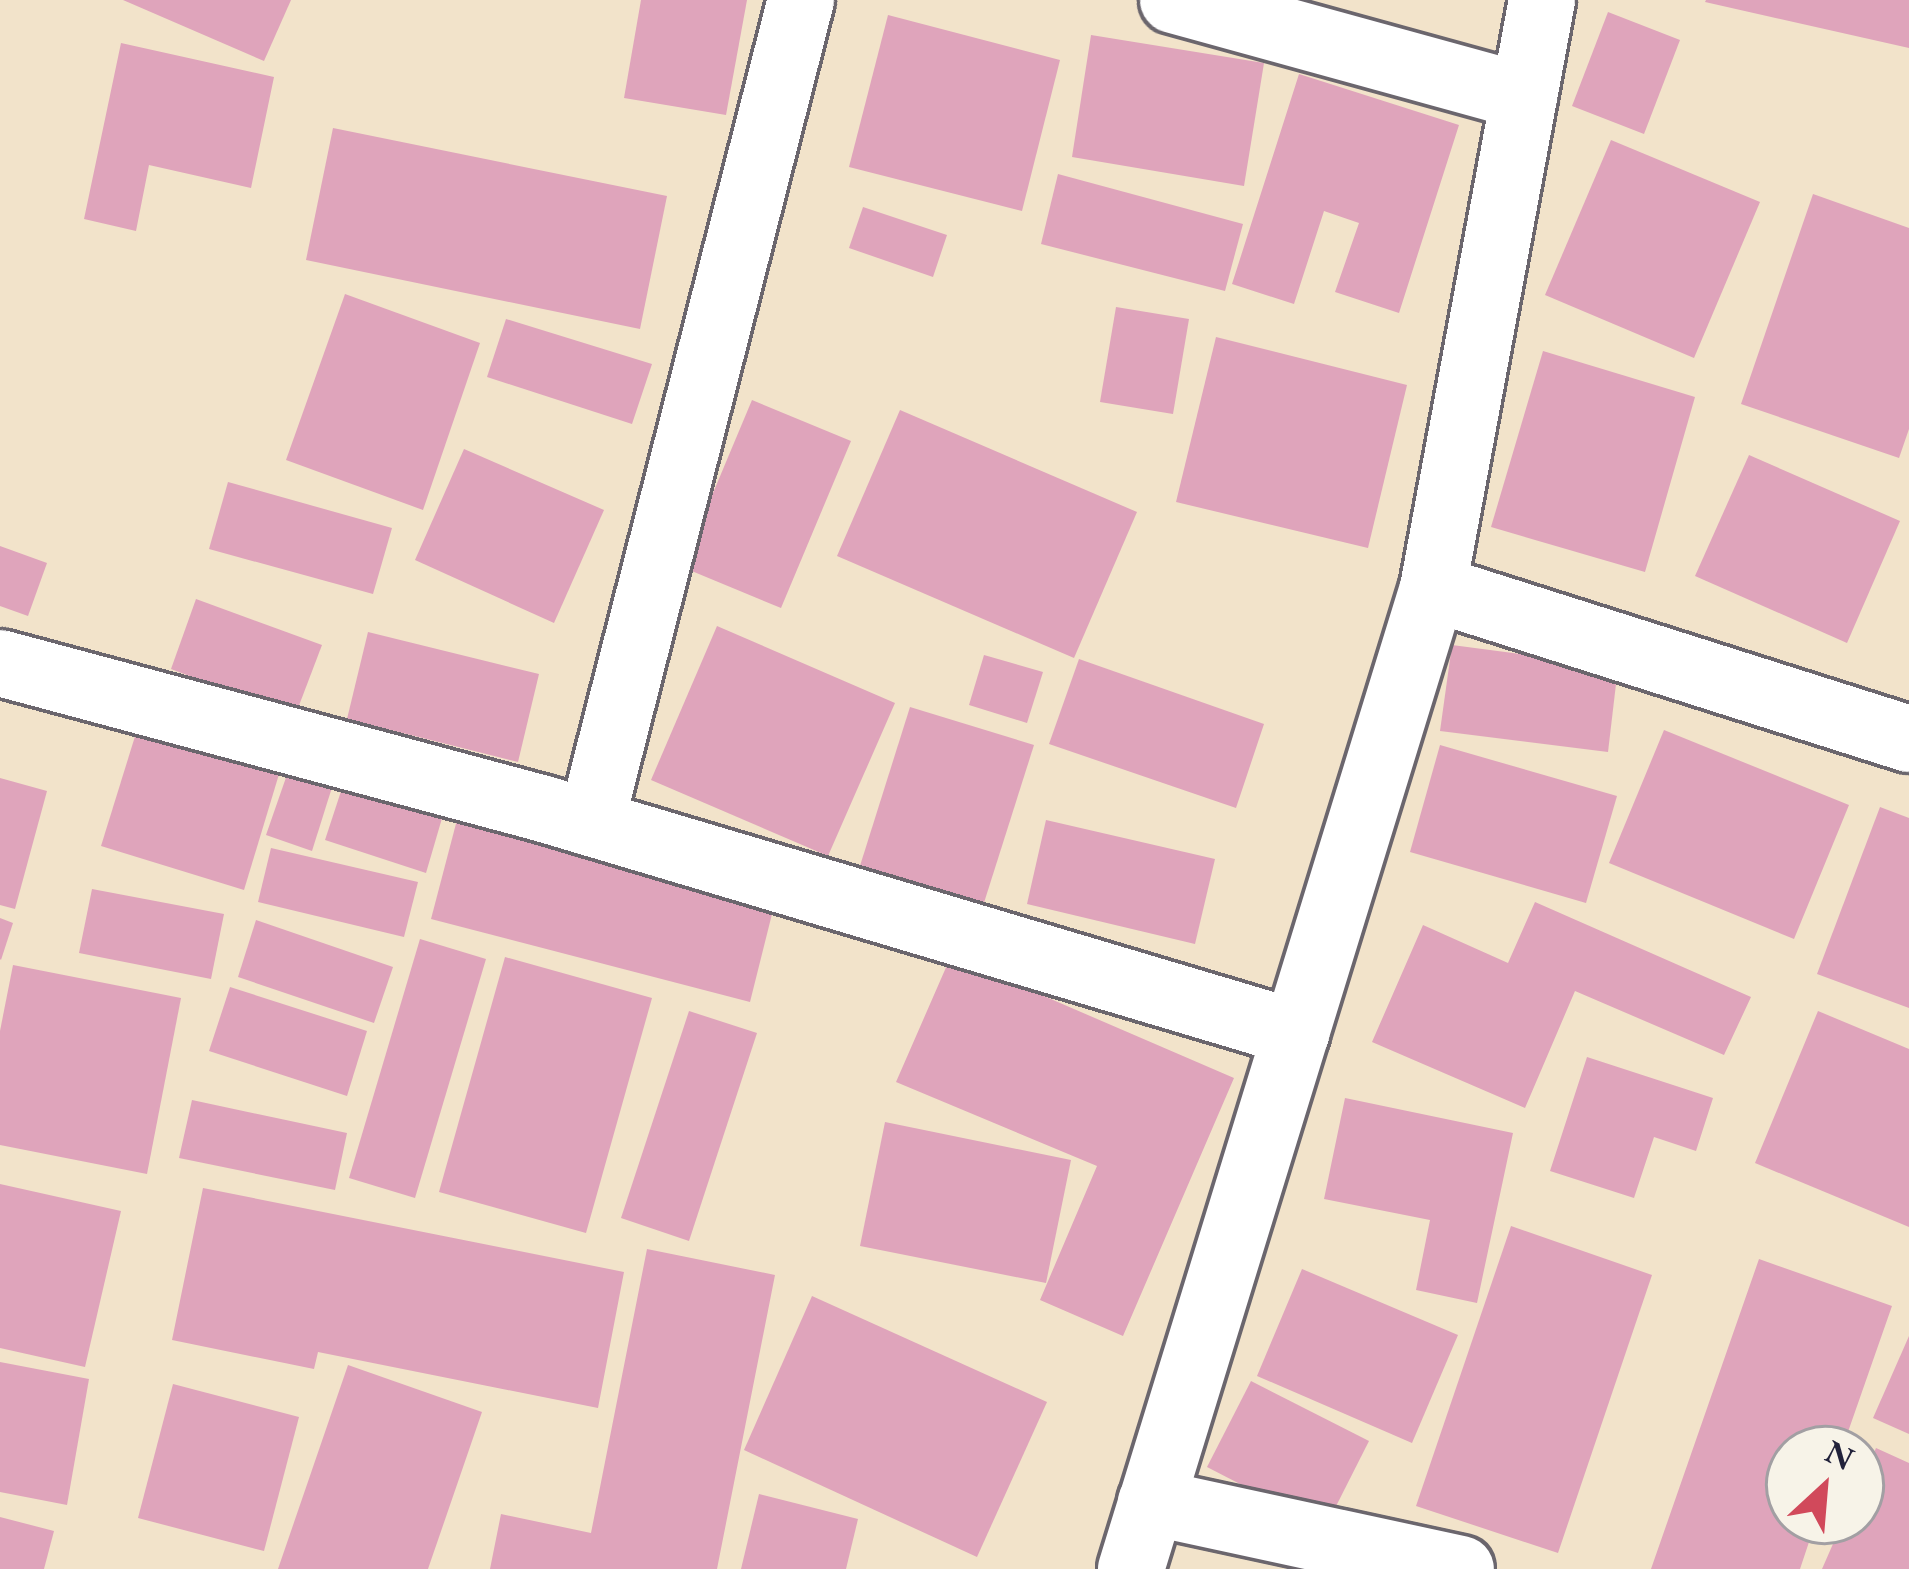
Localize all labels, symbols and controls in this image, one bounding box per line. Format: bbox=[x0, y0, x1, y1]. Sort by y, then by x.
north arrow bbox=[1765, 1425, 1885, 1545]
text: N bbox=[1818, 1430, 1861, 1480]

